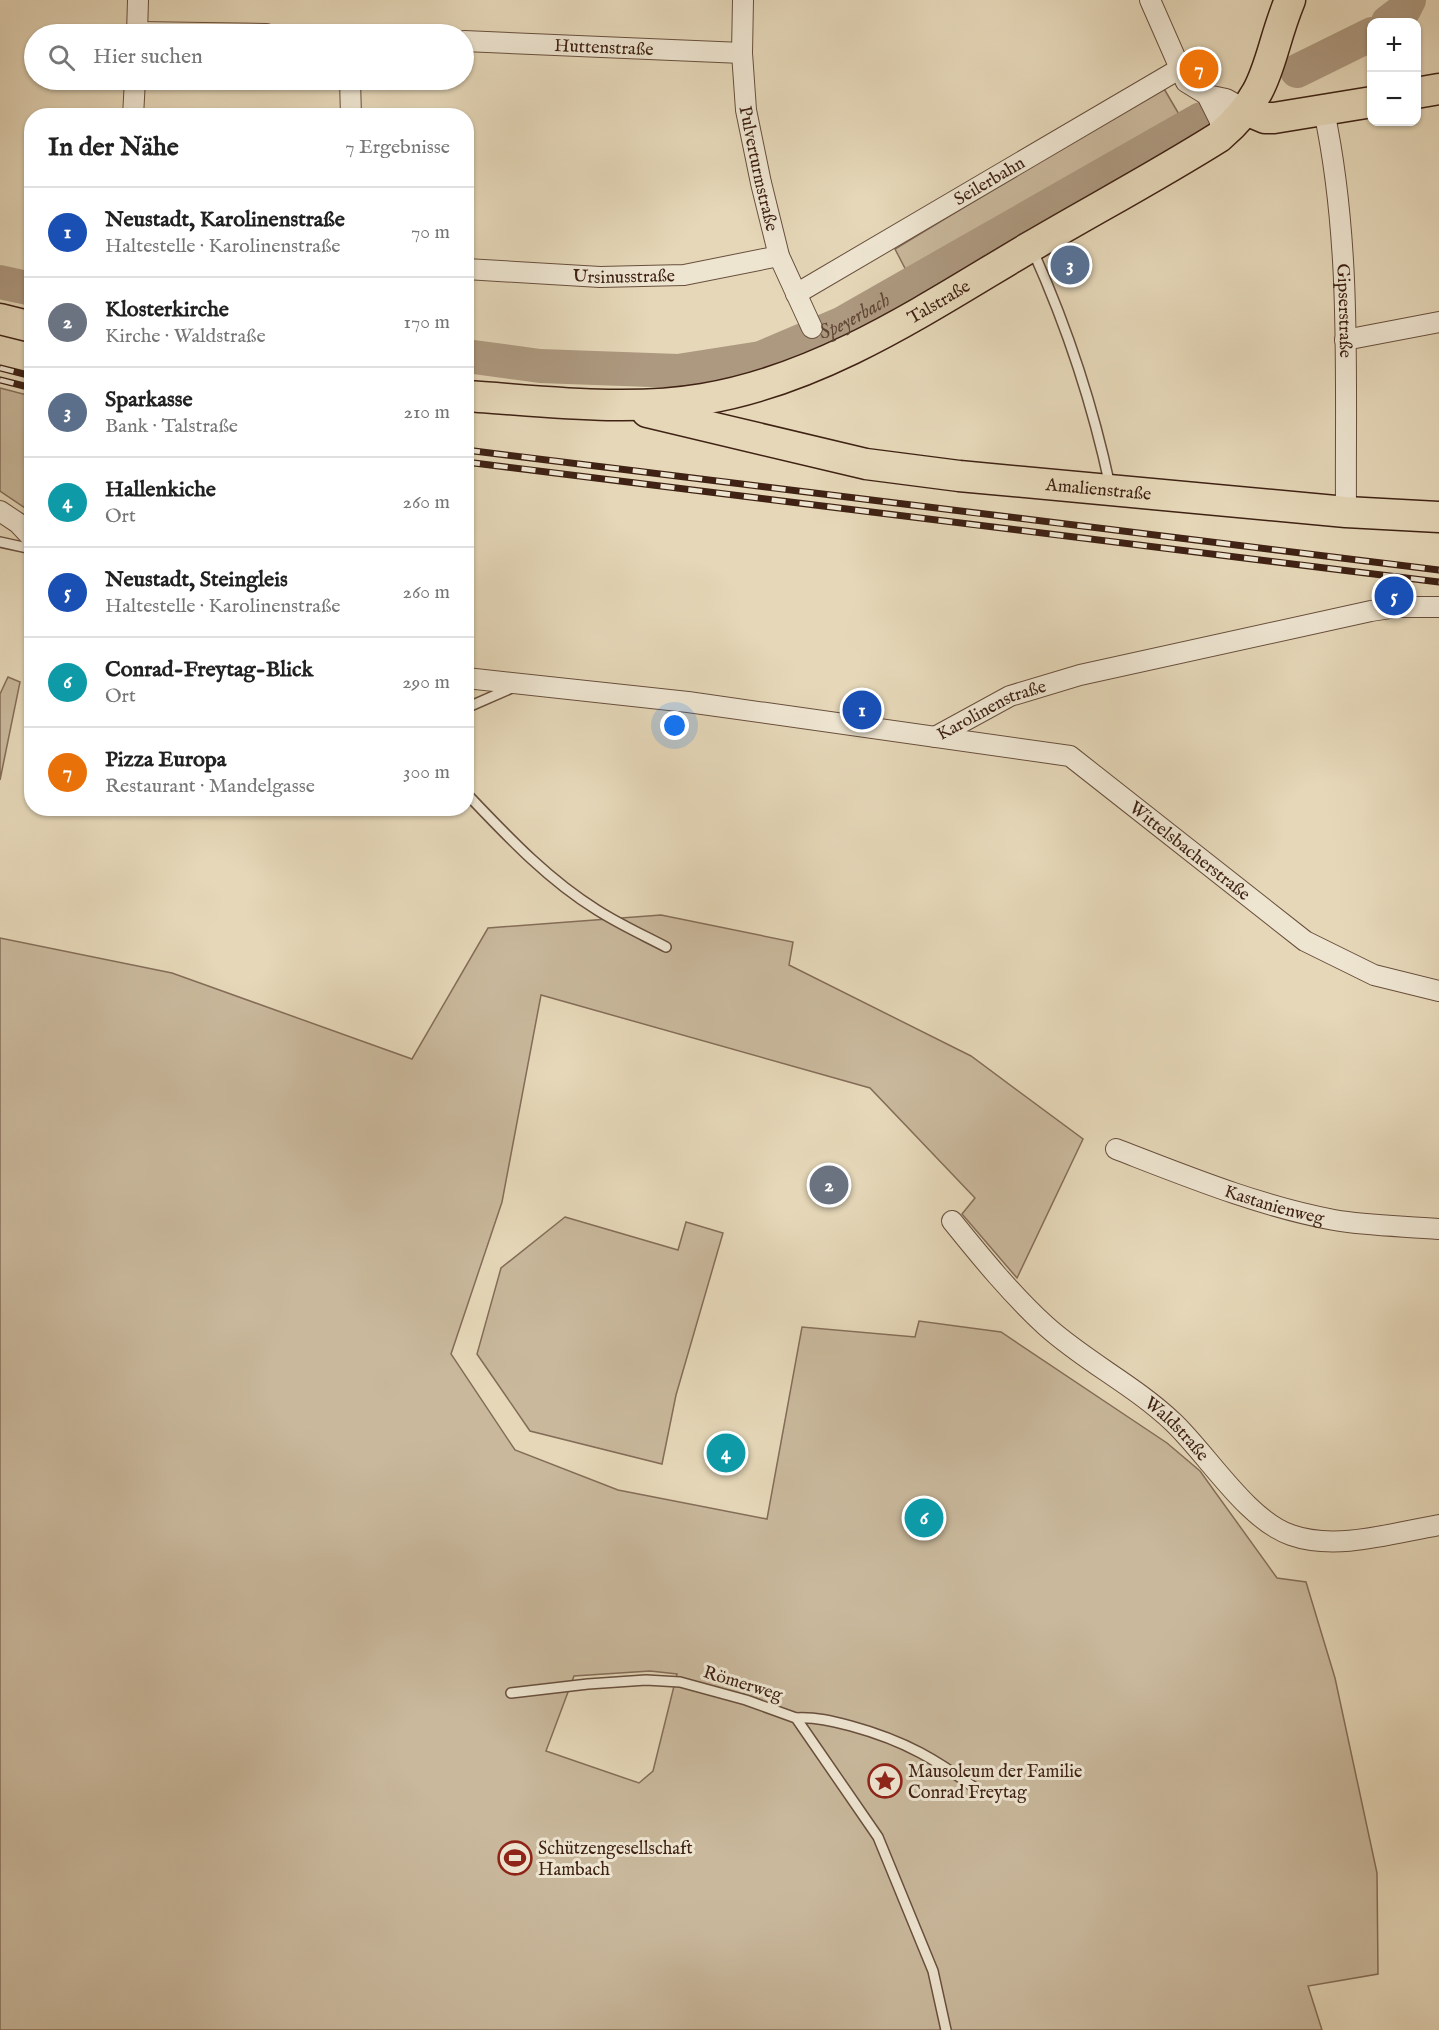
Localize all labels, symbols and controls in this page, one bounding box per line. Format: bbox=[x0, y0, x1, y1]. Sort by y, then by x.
map controls bbox=[1367, 18, 1421, 126]
button: + bbox=[1367, 18, 1421, 72]
search box bbox=[24, 24, 474, 90]
street label: Huttenstraße bbox=[554, 35, 654, 62]
icon: search bbox=[45, 41, 78, 74]
text: Hier suchen bbox=[93, 43, 203, 71]
pin: 7 bbox=[1180, 46, 1218, 92]
button: − bbox=[1367, 72, 1421, 126]
street label: Pulverturmstraße bbox=[732, 104, 782, 234]
text: In der Nähe bbox=[48, 131, 179, 164]
text: 7 Ergebnisse bbox=[345, 135, 450, 160]
street label: Seilerbahn bbox=[950, 152, 1030, 212]
text: Neustadt, Karolinenstraße bbox=[105, 206, 345, 234]
text: 1 bbox=[64, 220, 71, 245]
text: 70 m bbox=[411, 220, 450, 245]
text: Haltestelle · Karolinenstraße bbox=[105, 234, 340, 259]
pin: 3 bbox=[1050, 242, 1090, 288]
street label: Gipserstraße bbox=[1330, 263, 1356, 358]
street label: Ursinusstraße bbox=[572, 265, 675, 290]
street label: Talstraße bbox=[904, 276, 975, 330]
water label: Speyerbach bbox=[815, 288, 895, 346]
text: Klosterkirche bbox=[105, 296, 229, 324]
text: 2 bbox=[63, 310, 72, 335]
text: 170 m bbox=[404, 310, 450, 335]
text: Kirche · Waldstraße bbox=[105, 324, 266, 349]
text: Sparkasse bbox=[105, 386, 193, 414]
text: 3 bbox=[64, 400, 71, 425]
text: 210 m bbox=[404, 400, 450, 425]
text: Bank · Talstraße bbox=[105, 414, 238, 439]
street label: Amalienstraße bbox=[1044, 474, 1152, 507]
text: Hallenkiche bbox=[105, 476, 216, 504]
text: 4 bbox=[63, 490, 72, 515]
text: 260 m bbox=[403, 490, 450, 515]
text: Ort bbox=[105, 504, 136, 529]
text: Neustadt, Steingleis bbox=[105, 566, 288, 594]
pin: 5 bbox=[1374, 574, 1414, 618]
text: 5 bbox=[64, 580, 71, 605]
text: 260 m bbox=[403, 580, 450, 605]
text: Haltestelle · Karolinenstraße bbox=[105, 594, 340, 619]
text: Conrad-Freytag-Blick bbox=[105, 656, 313, 684]
text: 6 bbox=[63, 670, 72, 695]
text: 290 m bbox=[402, 670, 450, 695]
street label: Karolinenstraße bbox=[933, 676, 1049, 747]
text: Ort bbox=[105, 684, 136, 709]
pin: 1 bbox=[842, 688, 882, 732]
your location bbox=[660, 711, 689, 740]
text: Pizza Europa bbox=[105, 746, 226, 774]
text: 7 bbox=[63, 760, 72, 785]
text: 300 m bbox=[403, 760, 450, 785]
text: Restaurant · Mandelgasse bbox=[105, 774, 315, 799]
street label: Wittelsbacherstraße bbox=[1124, 797, 1254, 907]
pin: 2 bbox=[810, 1162, 848, 1208]
street label: Kastanienweg bbox=[1221, 1181, 1326, 1231]
street label: Waldstraße bbox=[1139, 1392, 1213, 1467]
pin: 4 bbox=[706, 1430, 746, 1476]
pin: 6 bbox=[904, 1496, 944, 1540]
street label: Römerweg bbox=[700, 1661, 785, 1707]
place label: Mausoleum der Familie Conrad Freytag bbox=[908, 1761, 1082, 1805]
place icon: Mausoleum der Familie Conrad Freytag bbox=[867, 1763, 903, 1799]
place label: Schützengesellschaft Hambach bbox=[538, 1838, 693, 1882]
sports icon: Schützengesellschaft Hambach bbox=[497, 1840, 533, 1876]

